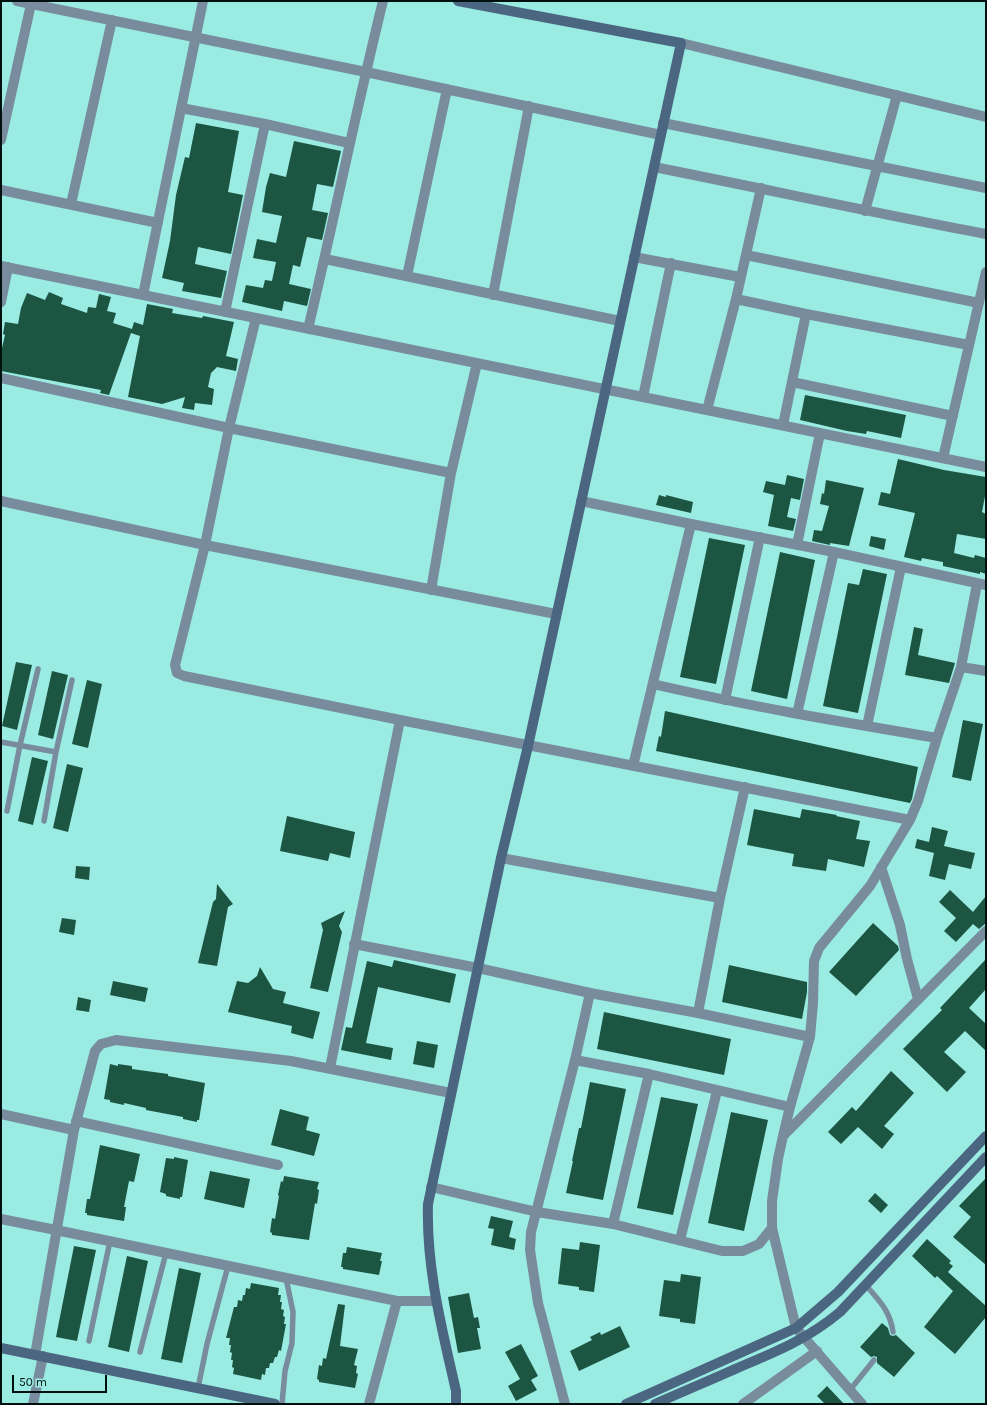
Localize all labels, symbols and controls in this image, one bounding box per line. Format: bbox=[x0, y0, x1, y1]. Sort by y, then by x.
scale bar bbox=[14, 1367, 109, 1393]
text: 50 m bbox=[19, 1375, 47, 1389]

